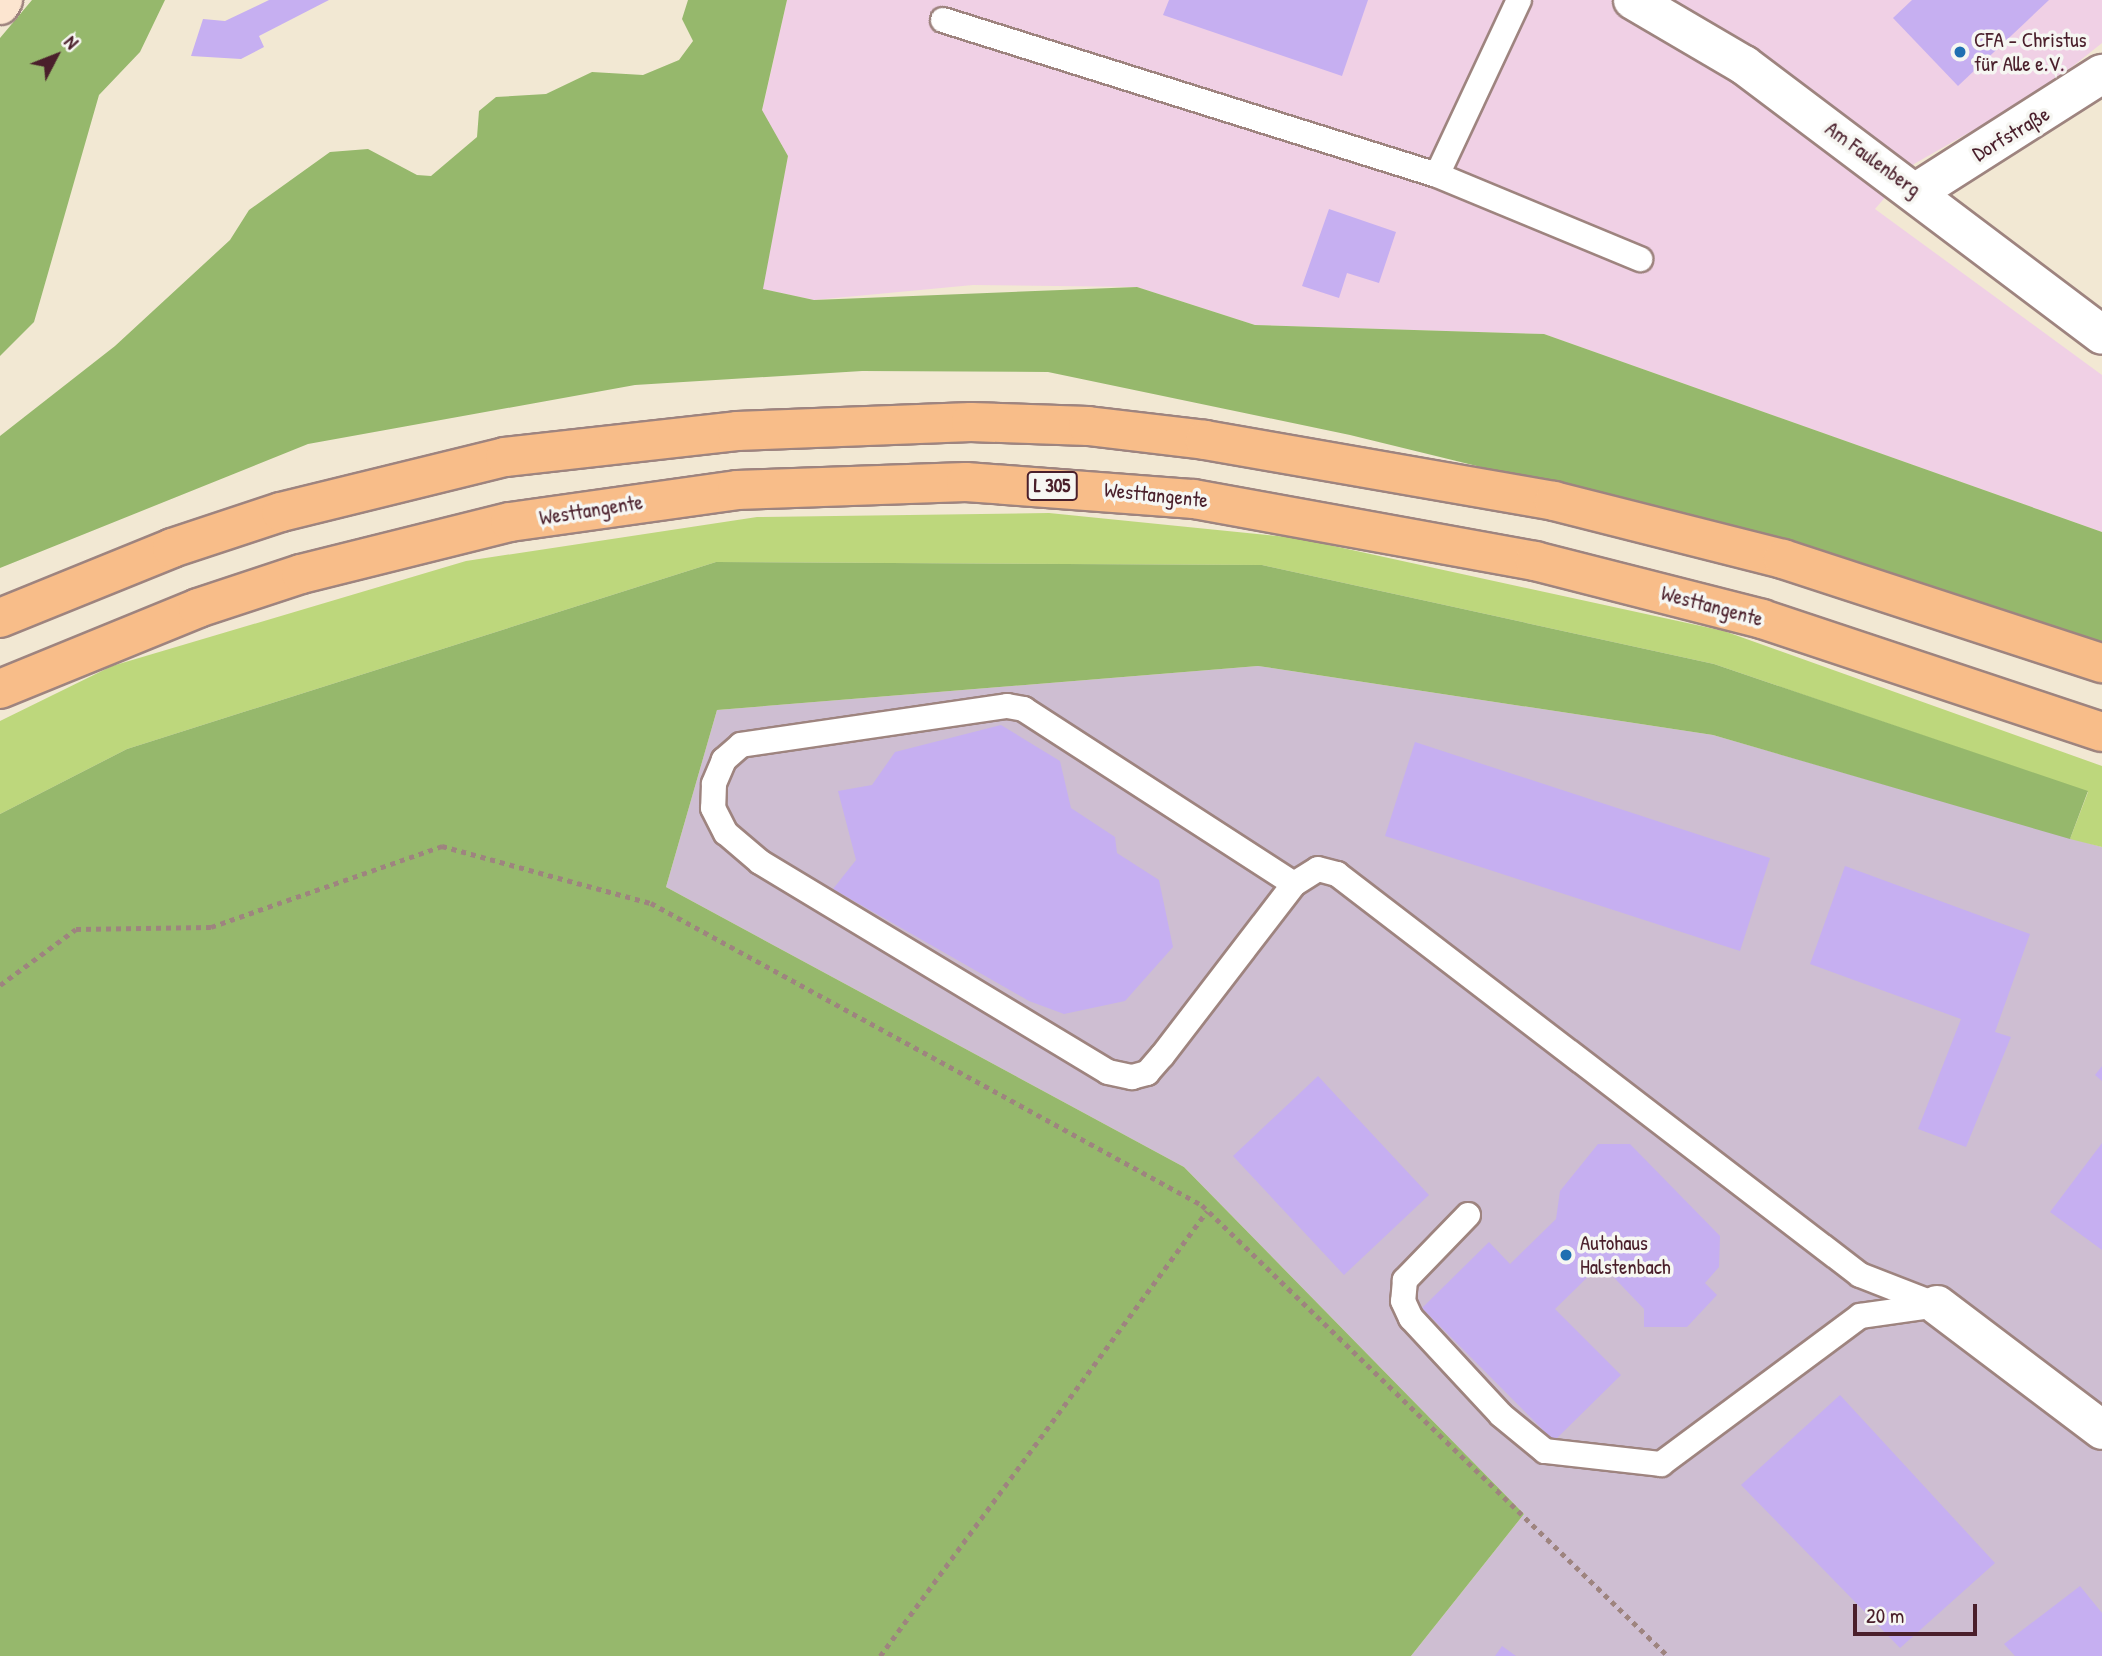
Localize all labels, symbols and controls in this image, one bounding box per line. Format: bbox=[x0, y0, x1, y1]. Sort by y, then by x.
north arrow bbox=[21, 21, 91, 91]
place label: CFA - Christus für Alle e.V. bbox=[1974, 27, 2087, 77]
text: N bbox=[59, 29, 85, 54]
marker: CFA - Christus für Alle e.V. bbox=[1952, 44, 1968, 60]
street label: Dorfstraße bbox=[1968, 101, 2054, 167]
street label: Am Faulenberg bbox=[1820, 116, 1926, 202]
road number: L 305 bbox=[1026, 471, 1078, 502]
street label: Westtangente bbox=[1103, 477, 1209, 513]
street label: Westtangente bbox=[538, 489, 644, 531]
street label: Westtangente bbox=[1658, 580, 1766, 632]
place label: Autohaus Halstenbach bbox=[1580, 1230, 1671, 1280]
marker: Autohaus Halstenbach bbox=[1558, 1247, 1574, 1263]
scale bar bbox=[1857, 1590, 1981, 1634]
text: 20 m bbox=[1866, 1601, 1904, 1630]

